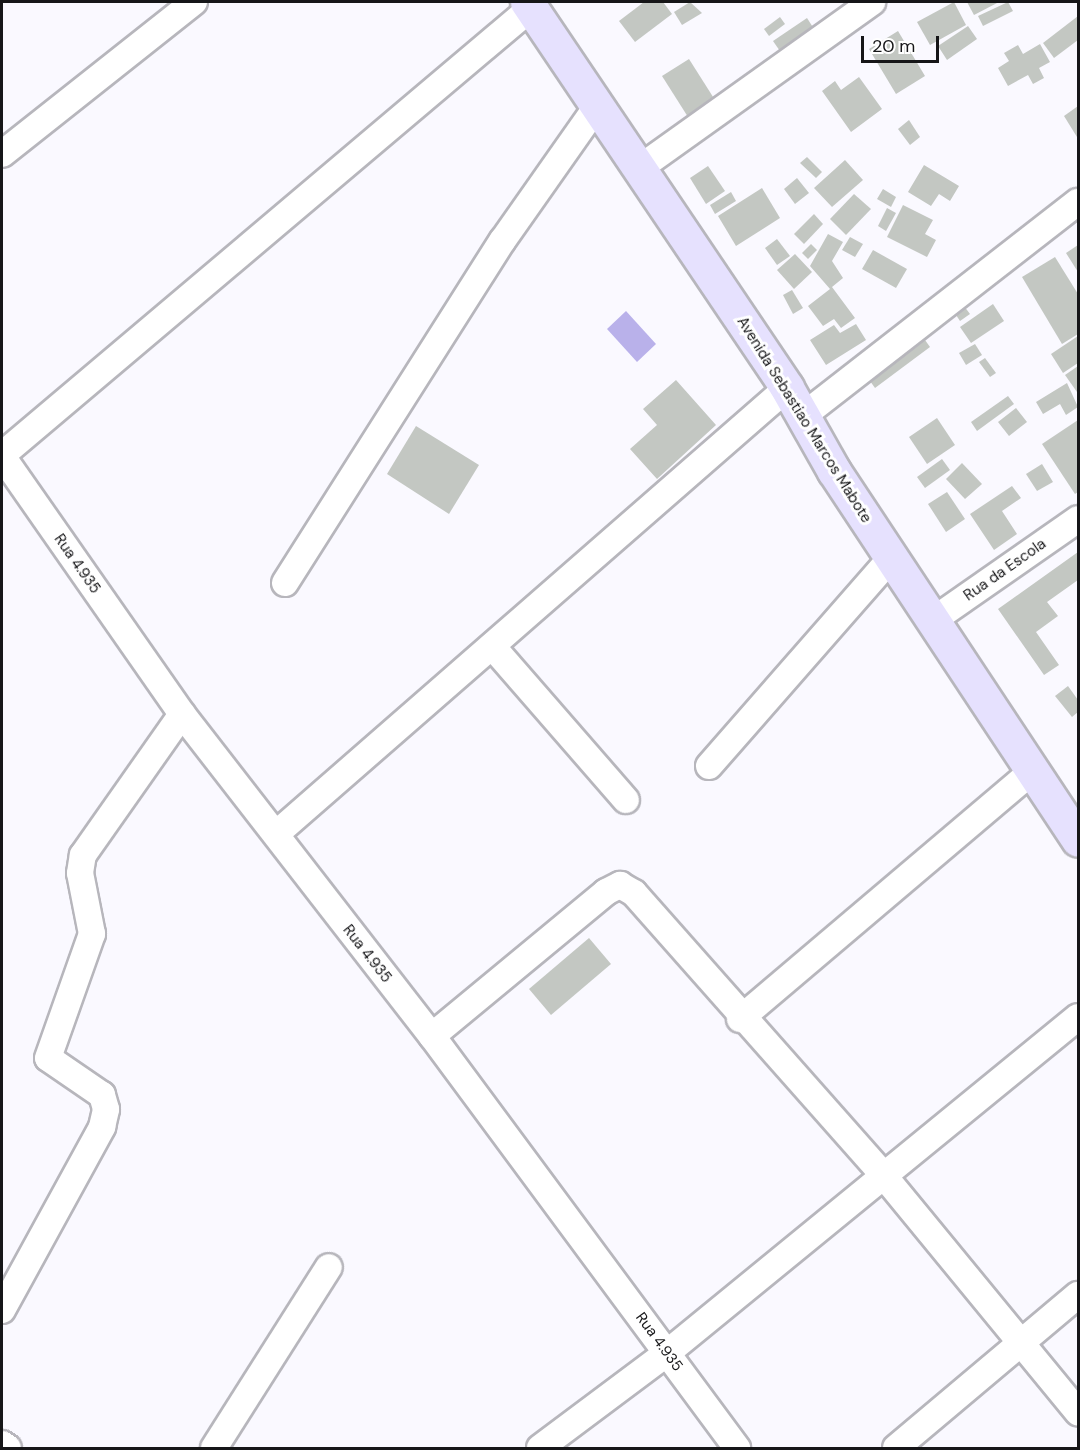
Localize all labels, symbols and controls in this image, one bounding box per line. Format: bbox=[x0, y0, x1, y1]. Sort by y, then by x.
scale bar bbox=[864, 24, 942, 62]
text: 20 m bbox=[872, 34, 915, 58]
street label: Avenida Sebastiao Marcos Mabote bbox=[733, 314, 875, 526]
street label: Rua 4.935 bbox=[50, 531, 104, 597]
street label: Rua da Escola bbox=[960, 535, 1050, 605]
street label: Rua 4.935 bbox=[339, 921, 395, 987]
street label: Rua 4.935 bbox=[632, 1309, 686, 1375]

